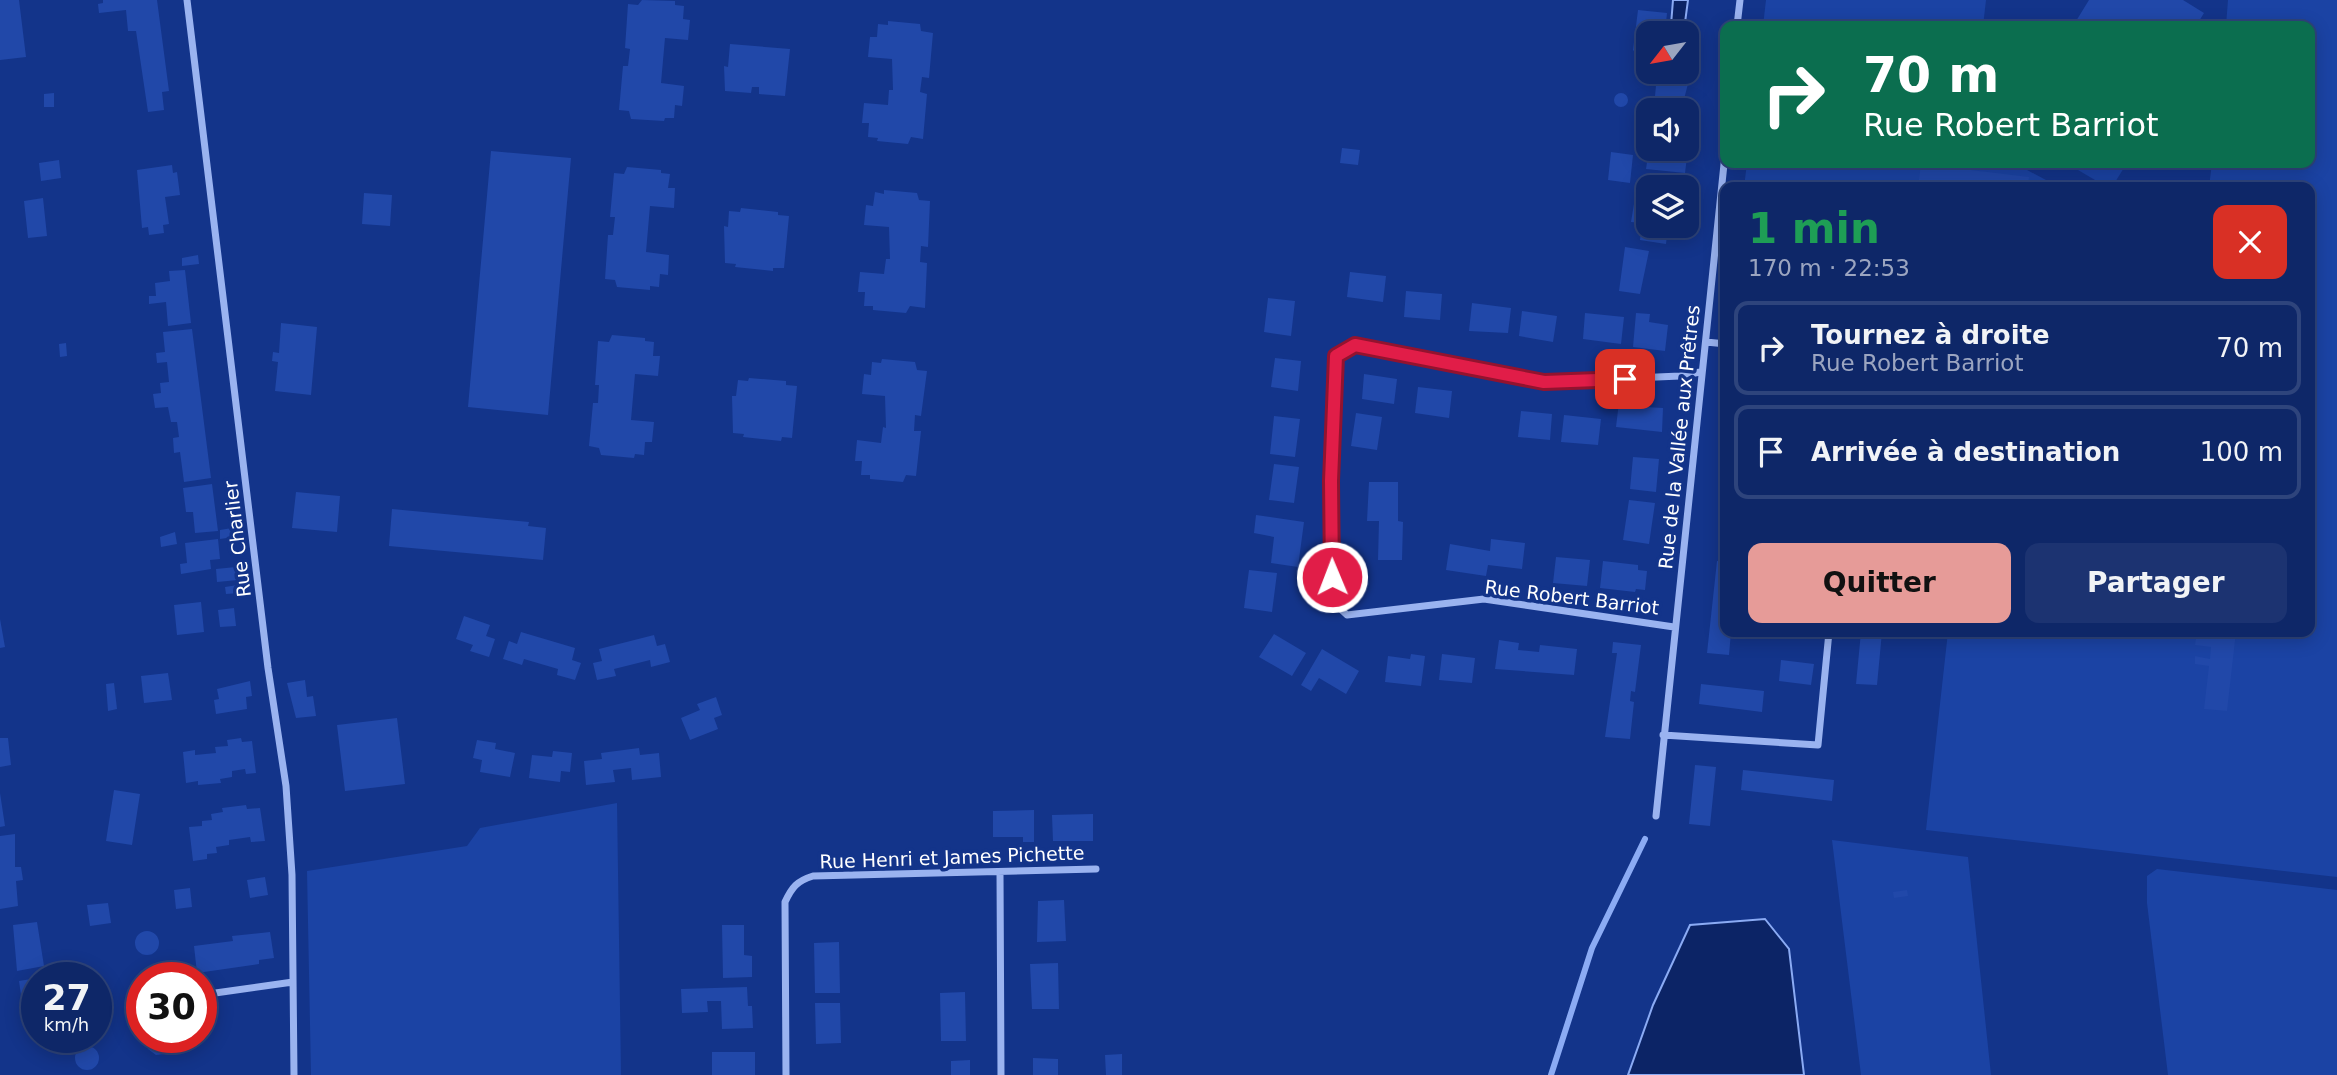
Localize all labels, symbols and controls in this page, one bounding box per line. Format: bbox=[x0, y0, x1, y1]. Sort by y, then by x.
north arrow bbox=[1636, 21, 1699, 84]
map controls bbox=[1636, 21, 1699, 238]
text: 70 m bbox=[1863, 47, 1999, 104]
icon: right bbox=[1748, 49, 1839, 140]
button: sound bbox=[1636, 98, 1699, 161]
text: Rue Robert Barriot bbox=[1863, 106, 2159, 144]
button: layers bbox=[1636, 175, 1699, 238]
text: 1 min bbox=[1748, 204, 1880, 253]
button: close bbox=[2213, 205, 2287, 279]
text: 170 m · 22:53 bbox=[1748, 255, 1910, 281]
street label: Rue de la Vallée aux Prêtres bbox=[1654, 304, 1704, 570]
text: Tournez à droite bbox=[1811, 320, 2050, 350]
icon: right bbox=[1752, 329, 1790, 367]
text: 70 m bbox=[2216, 333, 2283, 363]
pin bbox=[1595, 349, 1655, 409]
text: Rue Robert Barriot bbox=[1811, 350, 2023, 376]
icon: arrive bbox=[1606, 360, 1644, 398]
icon: arrive bbox=[1752, 433, 1790, 471]
text: Arrivée à destination bbox=[1811, 437, 2120, 467]
text: 100 m bbox=[2200, 437, 2283, 467]
street label: Rue Charlier bbox=[219, 479, 255, 598]
position arrow bbox=[1295, 540, 1369, 614]
button: Quitter bbox=[1748, 543, 2011, 623]
button: Partager bbox=[2025, 543, 2287, 623]
street label: Rue Robert Barriot bbox=[1484, 575, 1660, 619]
street label: Rue Henri et James Pichette bbox=[819, 841, 1085, 873]
speed limit sign: 30 bbox=[126, 962, 217, 1053]
text: 27 bbox=[42, 978, 91, 1018]
text: km/h bbox=[44, 1014, 89, 1035]

